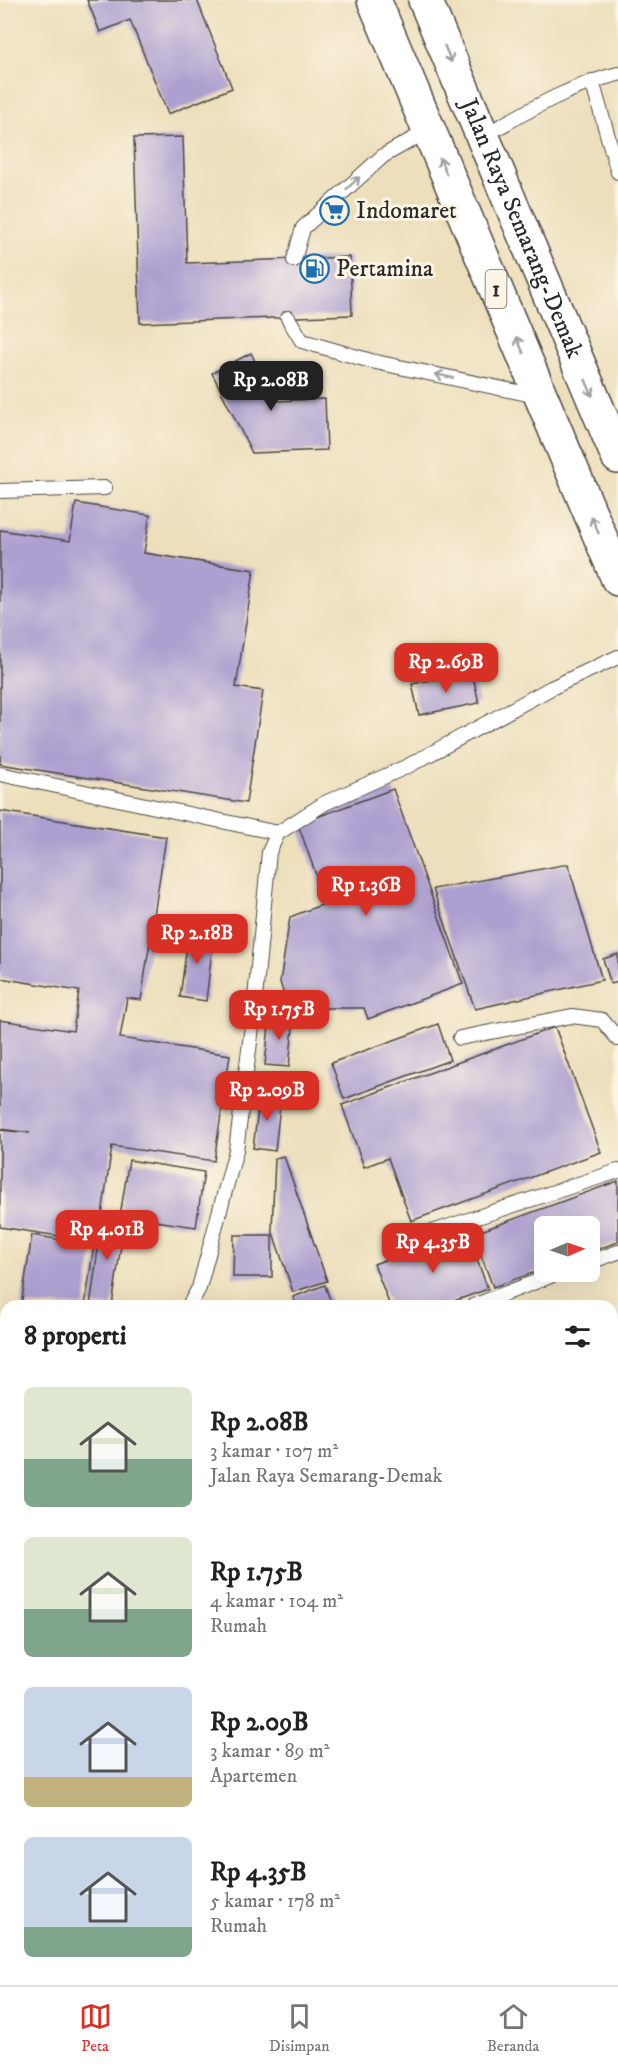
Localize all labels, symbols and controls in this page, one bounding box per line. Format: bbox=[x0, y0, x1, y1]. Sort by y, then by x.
one-way arrow bbox=[443, 44, 454, 63]
street label: Jalan Raya Semarang-Demak bbox=[453, 92, 590, 363]
one-way arrow bbox=[436, 157, 448, 175]
one-way arrow bbox=[345, 176, 360, 190]
supermarket icon: Indomaret bbox=[319, 195, 351, 227]
place label: Indomaret bbox=[356, 196, 457, 226]
fuel station icon: Pertamina bbox=[299, 253, 331, 285]
place label: Pertamina bbox=[336, 254, 434, 284]
road number: 1 bbox=[486, 270, 506, 308]
one-way arrow bbox=[514, 336, 525, 354]
pin: Rp 2.08B bbox=[209, 361, 333, 412]
text: Rp 2.08B bbox=[233, 368, 309, 393]
one-way arrow bbox=[434, 370, 453, 382]
one-way arrow bbox=[584, 379, 595, 397]
one-way arrow bbox=[589, 516, 601, 534]
pin: Rp 2.69B bbox=[384, 643, 508, 694]
text: Rp 2.69B bbox=[408, 650, 484, 675]
pin: Rp 1.36B bbox=[304, 866, 428, 917]
text: Rp 1.36B bbox=[331, 873, 401, 898]
pin: Rp 2.18B bbox=[135, 914, 259, 965]
text: Rp 2.18B bbox=[161, 921, 233, 946]
pin: Rp 1.75B bbox=[217, 990, 341, 1041]
text: Rp 1.75B bbox=[243, 997, 315, 1022]
pin: Rp 2.09B bbox=[205, 1071, 329, 1122]
text: Rp 2.09B bbox=[229, 1078, 305, 1103]
pin: Rp 4.01B bbox=[45, 1210, 169, 1261]
north arrow bbox=[534, 1216, 600, 1282]
map controls bbox=[534, 1216, 600, 1282]
text: Rp 4.01B bbox=[69, 1217, 145, 1242]
pin: Rp 4.35B bbox=[371, 1223, 495, 1274]
text: Rp 4.35B bbox=[396, 1230, 470, 1255]
text: 8 properti bbox=[24, 1320, 126, 1353]
icon: filters bbox=[561, 1320, 594, 1353]
text: Rp 2.08B bbox=[210, 1406, 309, 1439]
icon: home bbox=[72, 1411, 144, 1483]
text: 3 kamar · 107 m² bbox=[210, 1439, 338, 1464]
text: Jalan Raya Semarang-Demak bbox=[210, 1464, 442, 1489]
text: Rp 1.75B bbox=[210, 1556, 303, 1589]
icon: home bbox=[72, 1561, 144, 1633]
text: 4 kamar · 104 m² bbox=[210, 1589, 343, 1614]
text: Rumah bbox=[210, 1614, 267, 1639]
text: Rp 2.09B bbox=[210, 1706, 309, 1739]
icon: home bbox=[72, 1711, 144, 1783]
text: 3 kamar · 89 m² bbox=[210, 1739, 330, 1764]
text: Apartemen bbox=[210, 1764, 297, 1789]
text: Rp 4.35B bbox=[210, 1856, 307, 1889]
icon: home bbox=[72, 1861, 144, 1933]
text: 5 kamar · 178 m² bbox=[210, 1889, 340, 1914]
text: Rumah bbox=[210, 1914, 267, 1939]
tab: Peta bbox=[79, 2000, 112, 2056]
tab: Disimpan bbox=[269, 2000, 330, 2056]
tab: Beranda bbox=[487, 2000, 539, 2056]

